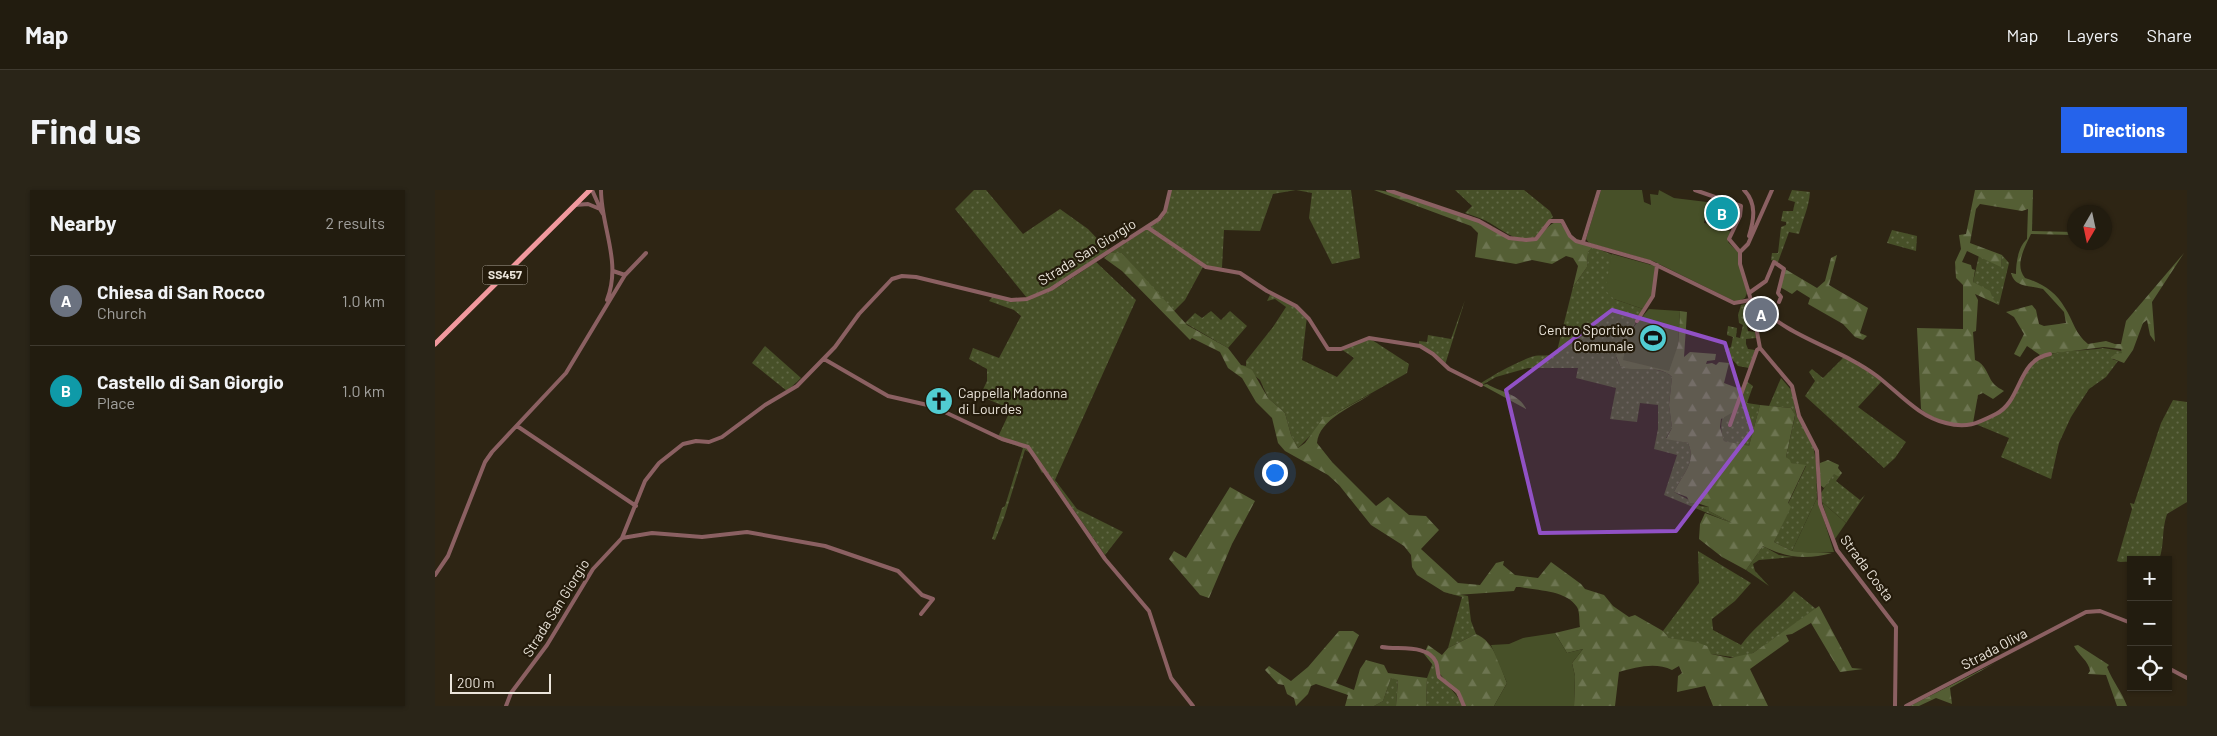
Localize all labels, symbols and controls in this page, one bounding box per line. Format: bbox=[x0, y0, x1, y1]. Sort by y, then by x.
text: Map bbox=[25, 20, 68, 49]
text: Map bbox=[2006, 24, 2038, 46]
text: Layers bbox=[2066, 24, 2119, 46]
text: Share bbox=[2147, 24, 2192, 46]
button: Directions bbox=[2061, 107, 2187, 153]
text: Find us bbox=[30, 109, 141, 151]
pin: B bbox=[1706, 194, 1738, 232]
north arrow bbox=[2067, 205, 2112, 250]
text: Nearby bbox=[50, 210, 116, 235]
text: 2 results bbox=[326, 213, 385, 232]
street label: Strada San Giorgio bbox=[1035, 215, 1139, 288]
road number: SS457 bbox=[483, 266, 527, 284]
text: Chiesa di San Rocco bbox=[97, 280, 265, 303]
text: A bbox=[61, 291, 71, 310]
text: 1.0 km bbox=[342, 291, 385, 310]
pin: A bbox=[1745, 295, 1777, 333]
text: Church bbox=[97, 303, 147, 322]
place label: Centro Sportivo Comunale bbox=[1539, 321, 1634, 354]
sports icon: Centro Sportivo Comunale bbox=[1638, 323, 1668, 353]
text: Castello di San Giorgio bbox=[97, 370, 284, 393]
text: B bbox=[61, 381, 71, 400]
text: 1.0 km bbox=[342, 381, 385, 400]
place label: Cappella Madonna di Lourdes bbox=[958, 384, 1067, 417]
church icon: Cappella Madonna di Lourdes bbox=[924, 386, 954, 416]
text: Place bbox=[97, 393, 135, 412]
your location bbox=[1262, 460, 1288, 486]
street label: Strada Costa bbox=[1837, 531, 1898, 604]
street label: Strada San Giorgio bbox=[519, 556, 592, 660]
map controls bbox=[2127, 556, 2172, 691]
button: + bbox=[2127, 556, 2172, 601]
button: − bbox=[2127, 601, 2172, 646]
street label: Strada Oliva bbox=[1958, 624, 2030, 673]
button: locate bbox=[2127, 646, 2172, 691]
scale bar bbox=[450, 671, 551, 694]
text: 200 m bbox=[457, 674, 495, 691]

